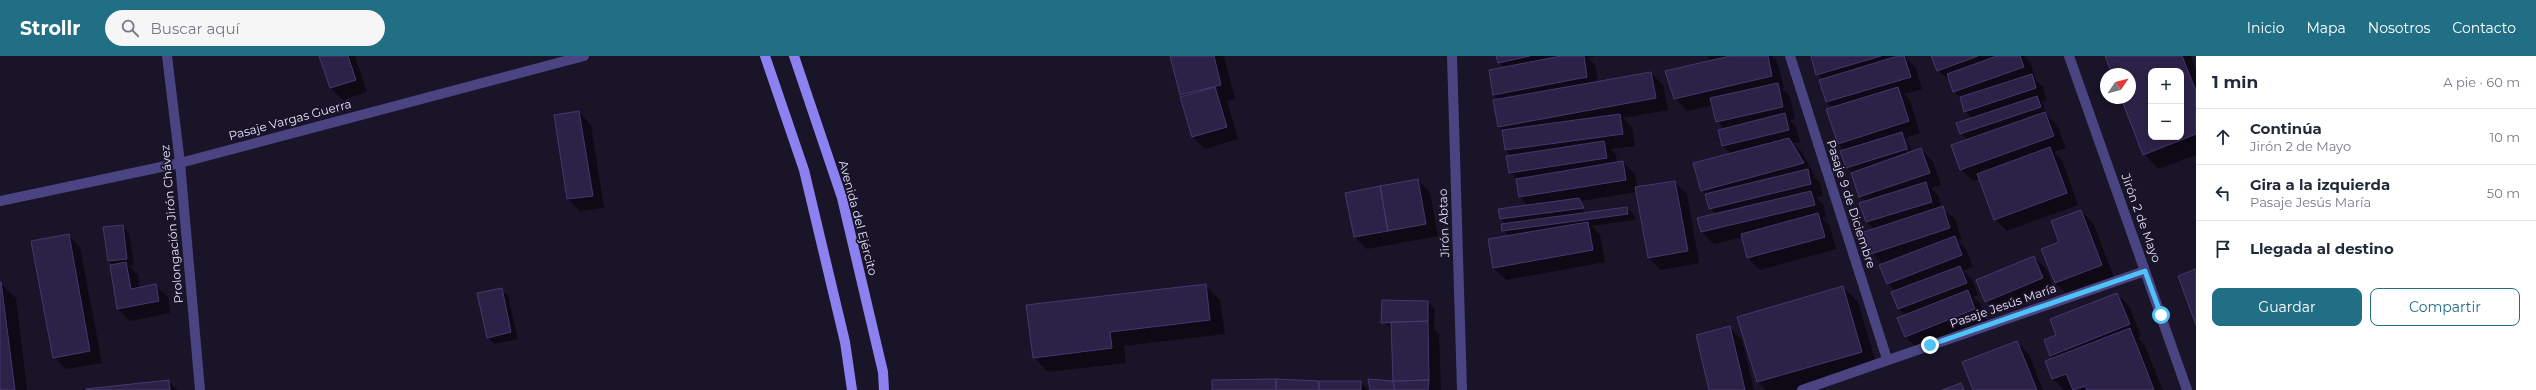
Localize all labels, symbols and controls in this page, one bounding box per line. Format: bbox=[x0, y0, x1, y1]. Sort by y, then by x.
search box bbox=[105, 10, 385, 46]
text: Strollr bbox=[20, 17, 81, 40]
icon: search bbox=[119, 17, 141, 39]
text: Buscar aquí bbox=[151, 19, 240, 38]
text: Inicio bbox=[2247, 19, 2284, 37]
text: Mapa bbox=[2306, 19, 2346, 37]
text: Nosotros bbox=[2368, 19, 2430, 37]
text: Contacto bbox=[2452, 19, 2516, 37]
north arrow bbox=[2100, 68, 2136, 104]
map controls bbox=[2148, 68, 2184, 140]
button: + bbox=[2148, 68, 2184, 104]
text: 1 min bbox=[2212, 72, 2258, 92]
text: A pie · 60 m bbox=[2443, 74, 2520, 90]
street label: Pasaje Vargas Guerra bbox=[227, 96, 353, 143]
button: − bbox=[2148, 104, 2184, 140]
text: Continúa bbox=[2250, 119, 2322, 138]
icon: ahead bbox=[2212, 126, 2234, 148]
text: 10 m bbox=[2490, 129, 2520, 145]
street label: Pasaje 9 de Diciembre bbox=[1824, 138, 1879, 270]
text: Jirón 2 de Mayo bbox=[2250, 138, 2351, 154]
street label: Prolongación Jirón Chávez bbox=[157, 144, 186, 304]
street label: Avenida del Ejército bbox=[836, 159, 881, 277]
street label: Jirón 2 de Mayo bbox=[2118, 170, 2164, 264]
text: Gira a la izquierda bbox=[2250, 175, 2390, 194]
icon: left bbox=[2212, 182, 2234, 204]
text: 50 m bbox=[2487, 185, 2520, 201]
street label: Jirón Abtao bbox=[1435, 188, 1452, 259]
text: Pasaje Jesús María bbox=[2250, 194, 2371, 210]
icon: arrive bbox=[2212, 238, 2234, 260]
text: Llegada al destino bbox=[2250, 239, 2394, 258]
street label: Pasaje Jesús María bbox=[1947, 280, 2058, 331]
button: Guardar bbox=[2212, 288, 2362, 326]
button: Compartir bbox=[2370, 288, 2520, 326]
route start bbox=[2152, 306, 2170, 324]
route end bbox=[1921, 336, 1939, 354]

